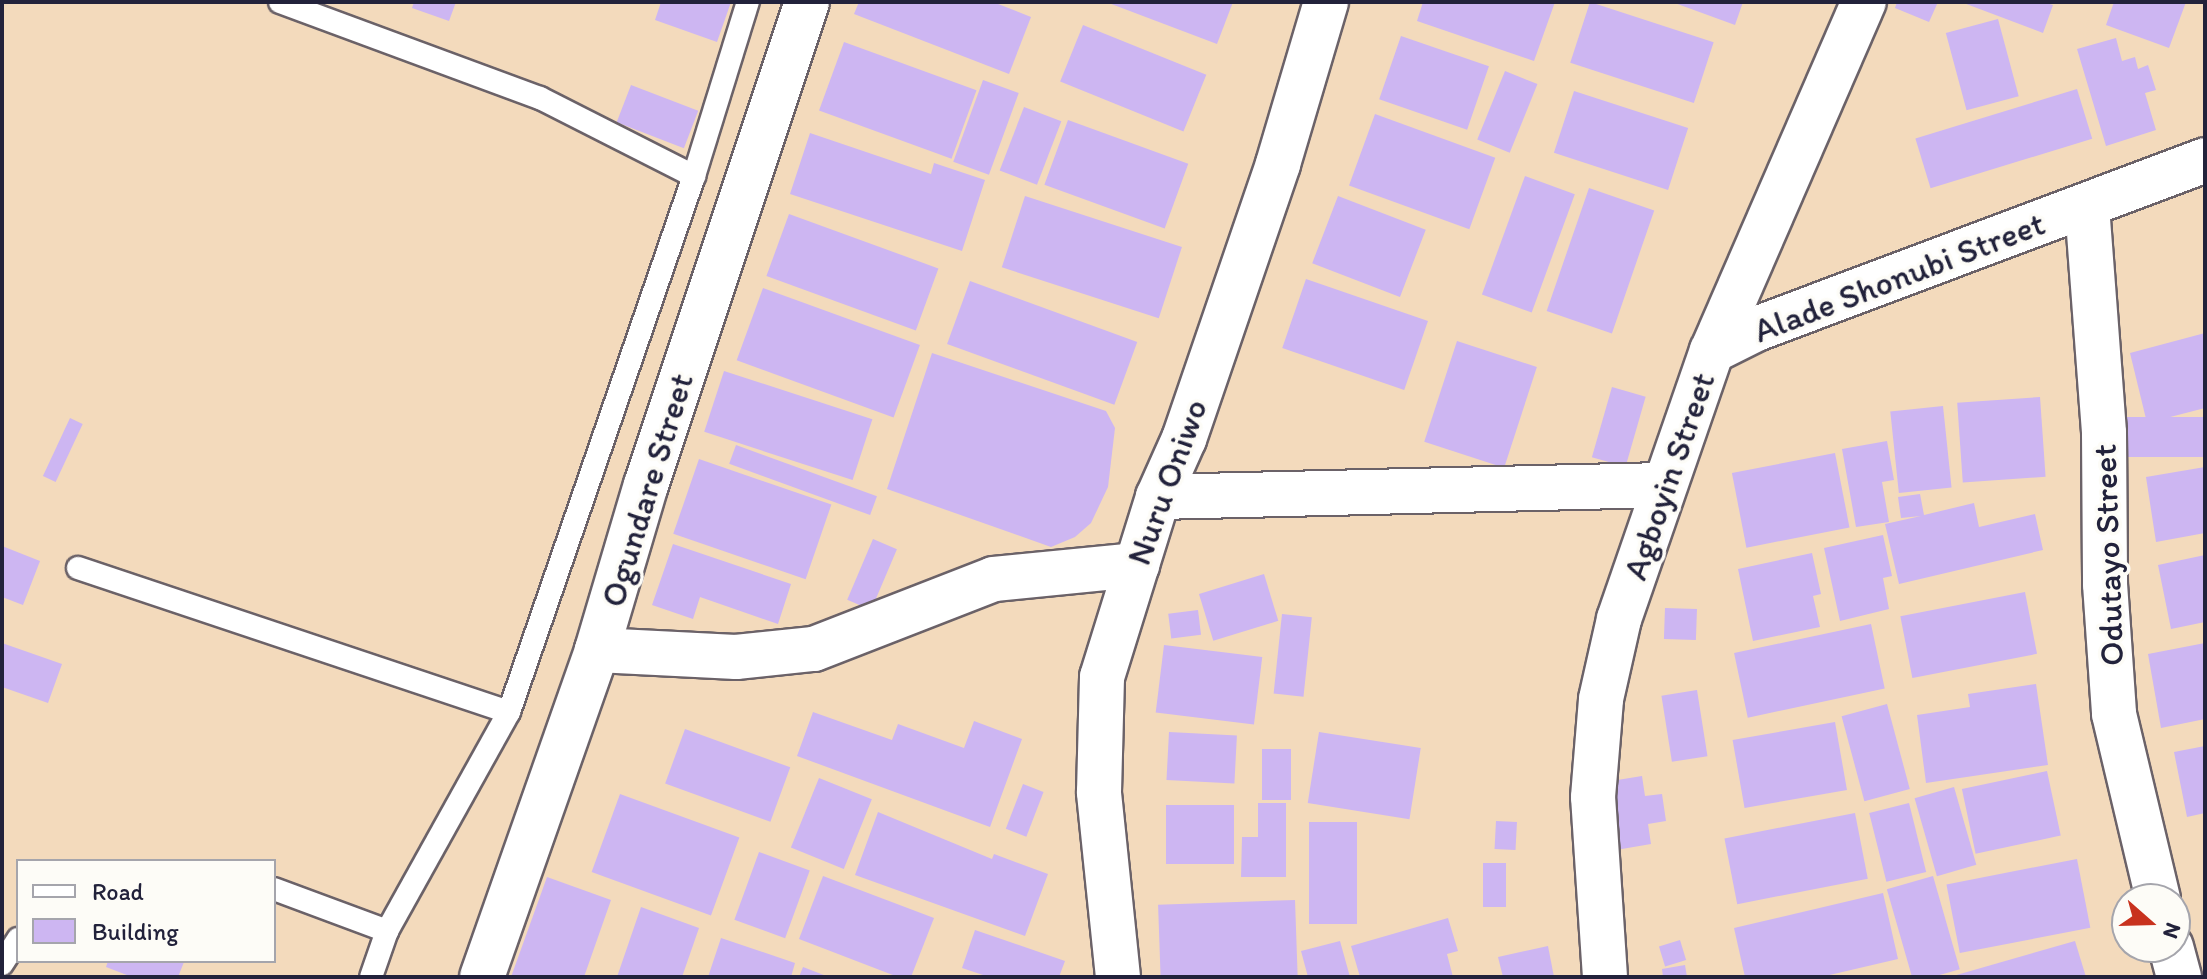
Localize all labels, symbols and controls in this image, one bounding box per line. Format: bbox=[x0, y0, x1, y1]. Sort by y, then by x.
street label: Alade Shonubi Street bbox=[1749, 203, 2049, 351]
street label: Agboyin Street bbox=[1615, 367, 1723, 585]
street label: Ogundare Street bbox=[592, 368, 702, 612]
street label: Nuru Oniwo bbox=[1118, 393, 1216, 571]
street label: Odutayo Street bbox=[2084, 443, 2132, 667]
legend bbox=[16, 859, 276, 963]
text: Road bbox=[92, 877, 144, 906]
north arrow bbox=[2111, 883, 2191, 963]
text: Building bbox=[92, 917, 179, 946]
text: N bbox=[2157, 919, 2187, 942]

